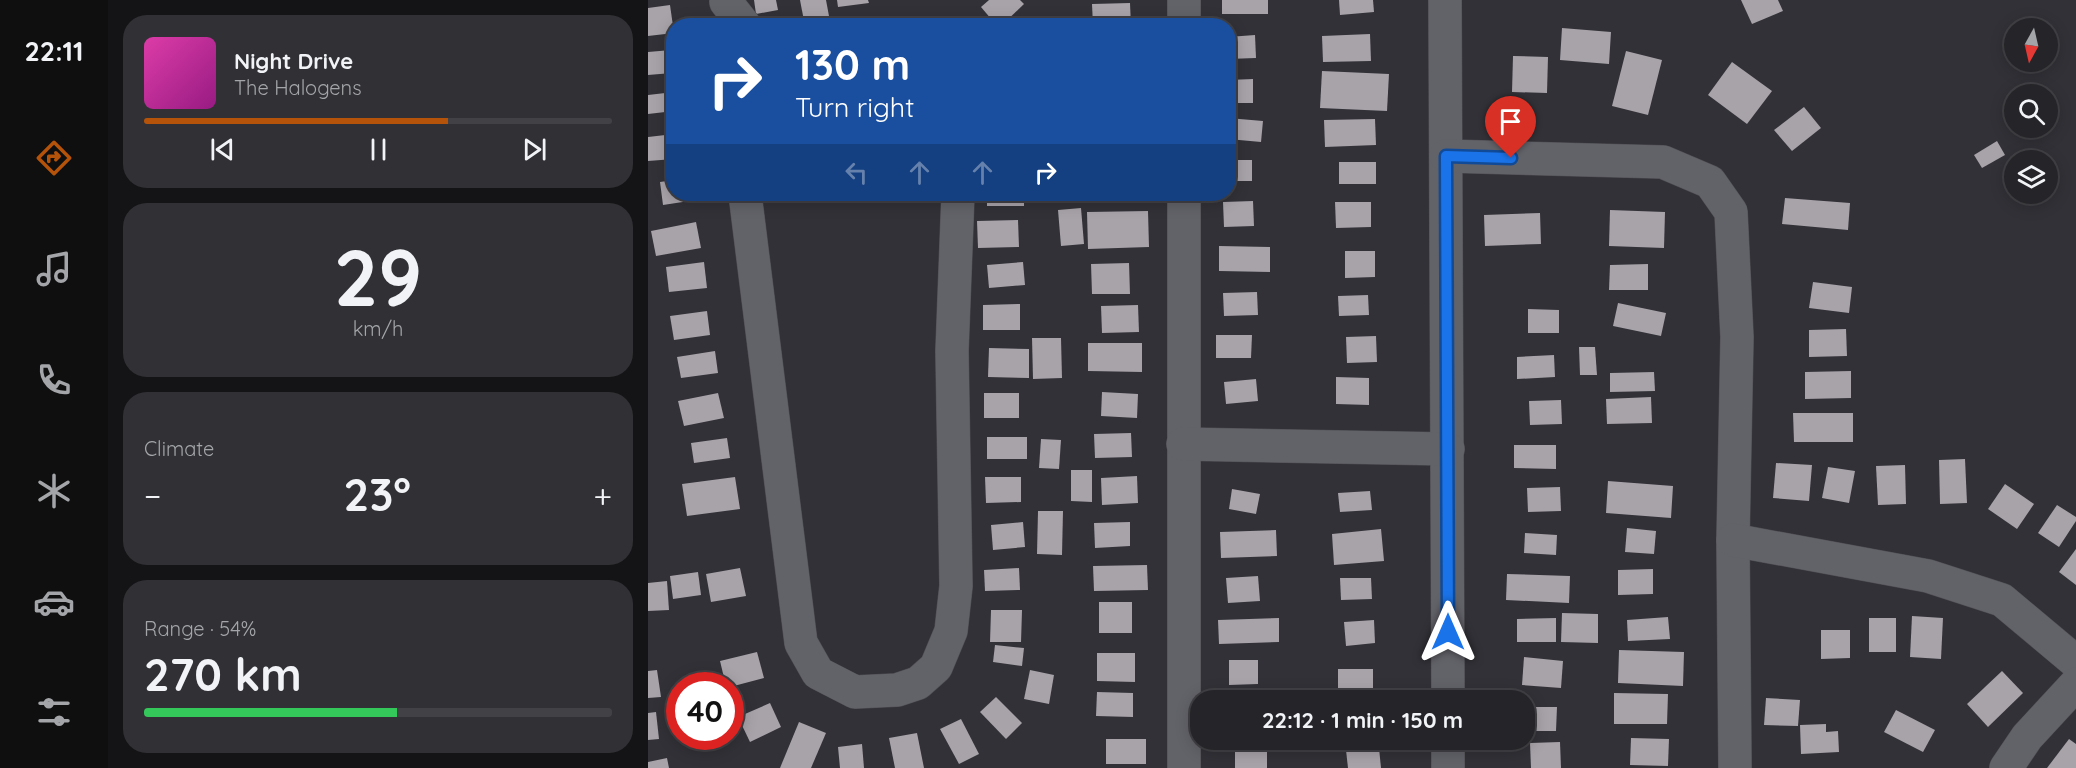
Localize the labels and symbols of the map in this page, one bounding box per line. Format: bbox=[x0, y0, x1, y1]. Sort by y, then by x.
north arrow bbox=[2004, 18, 2058, 72]
pin bbox=[1485, 96, 1536, 158]
position arrow bbox=[1416, 600, 1480, 664]
speed limit sign: 40 bbox=[666, 672, 744, 750]

